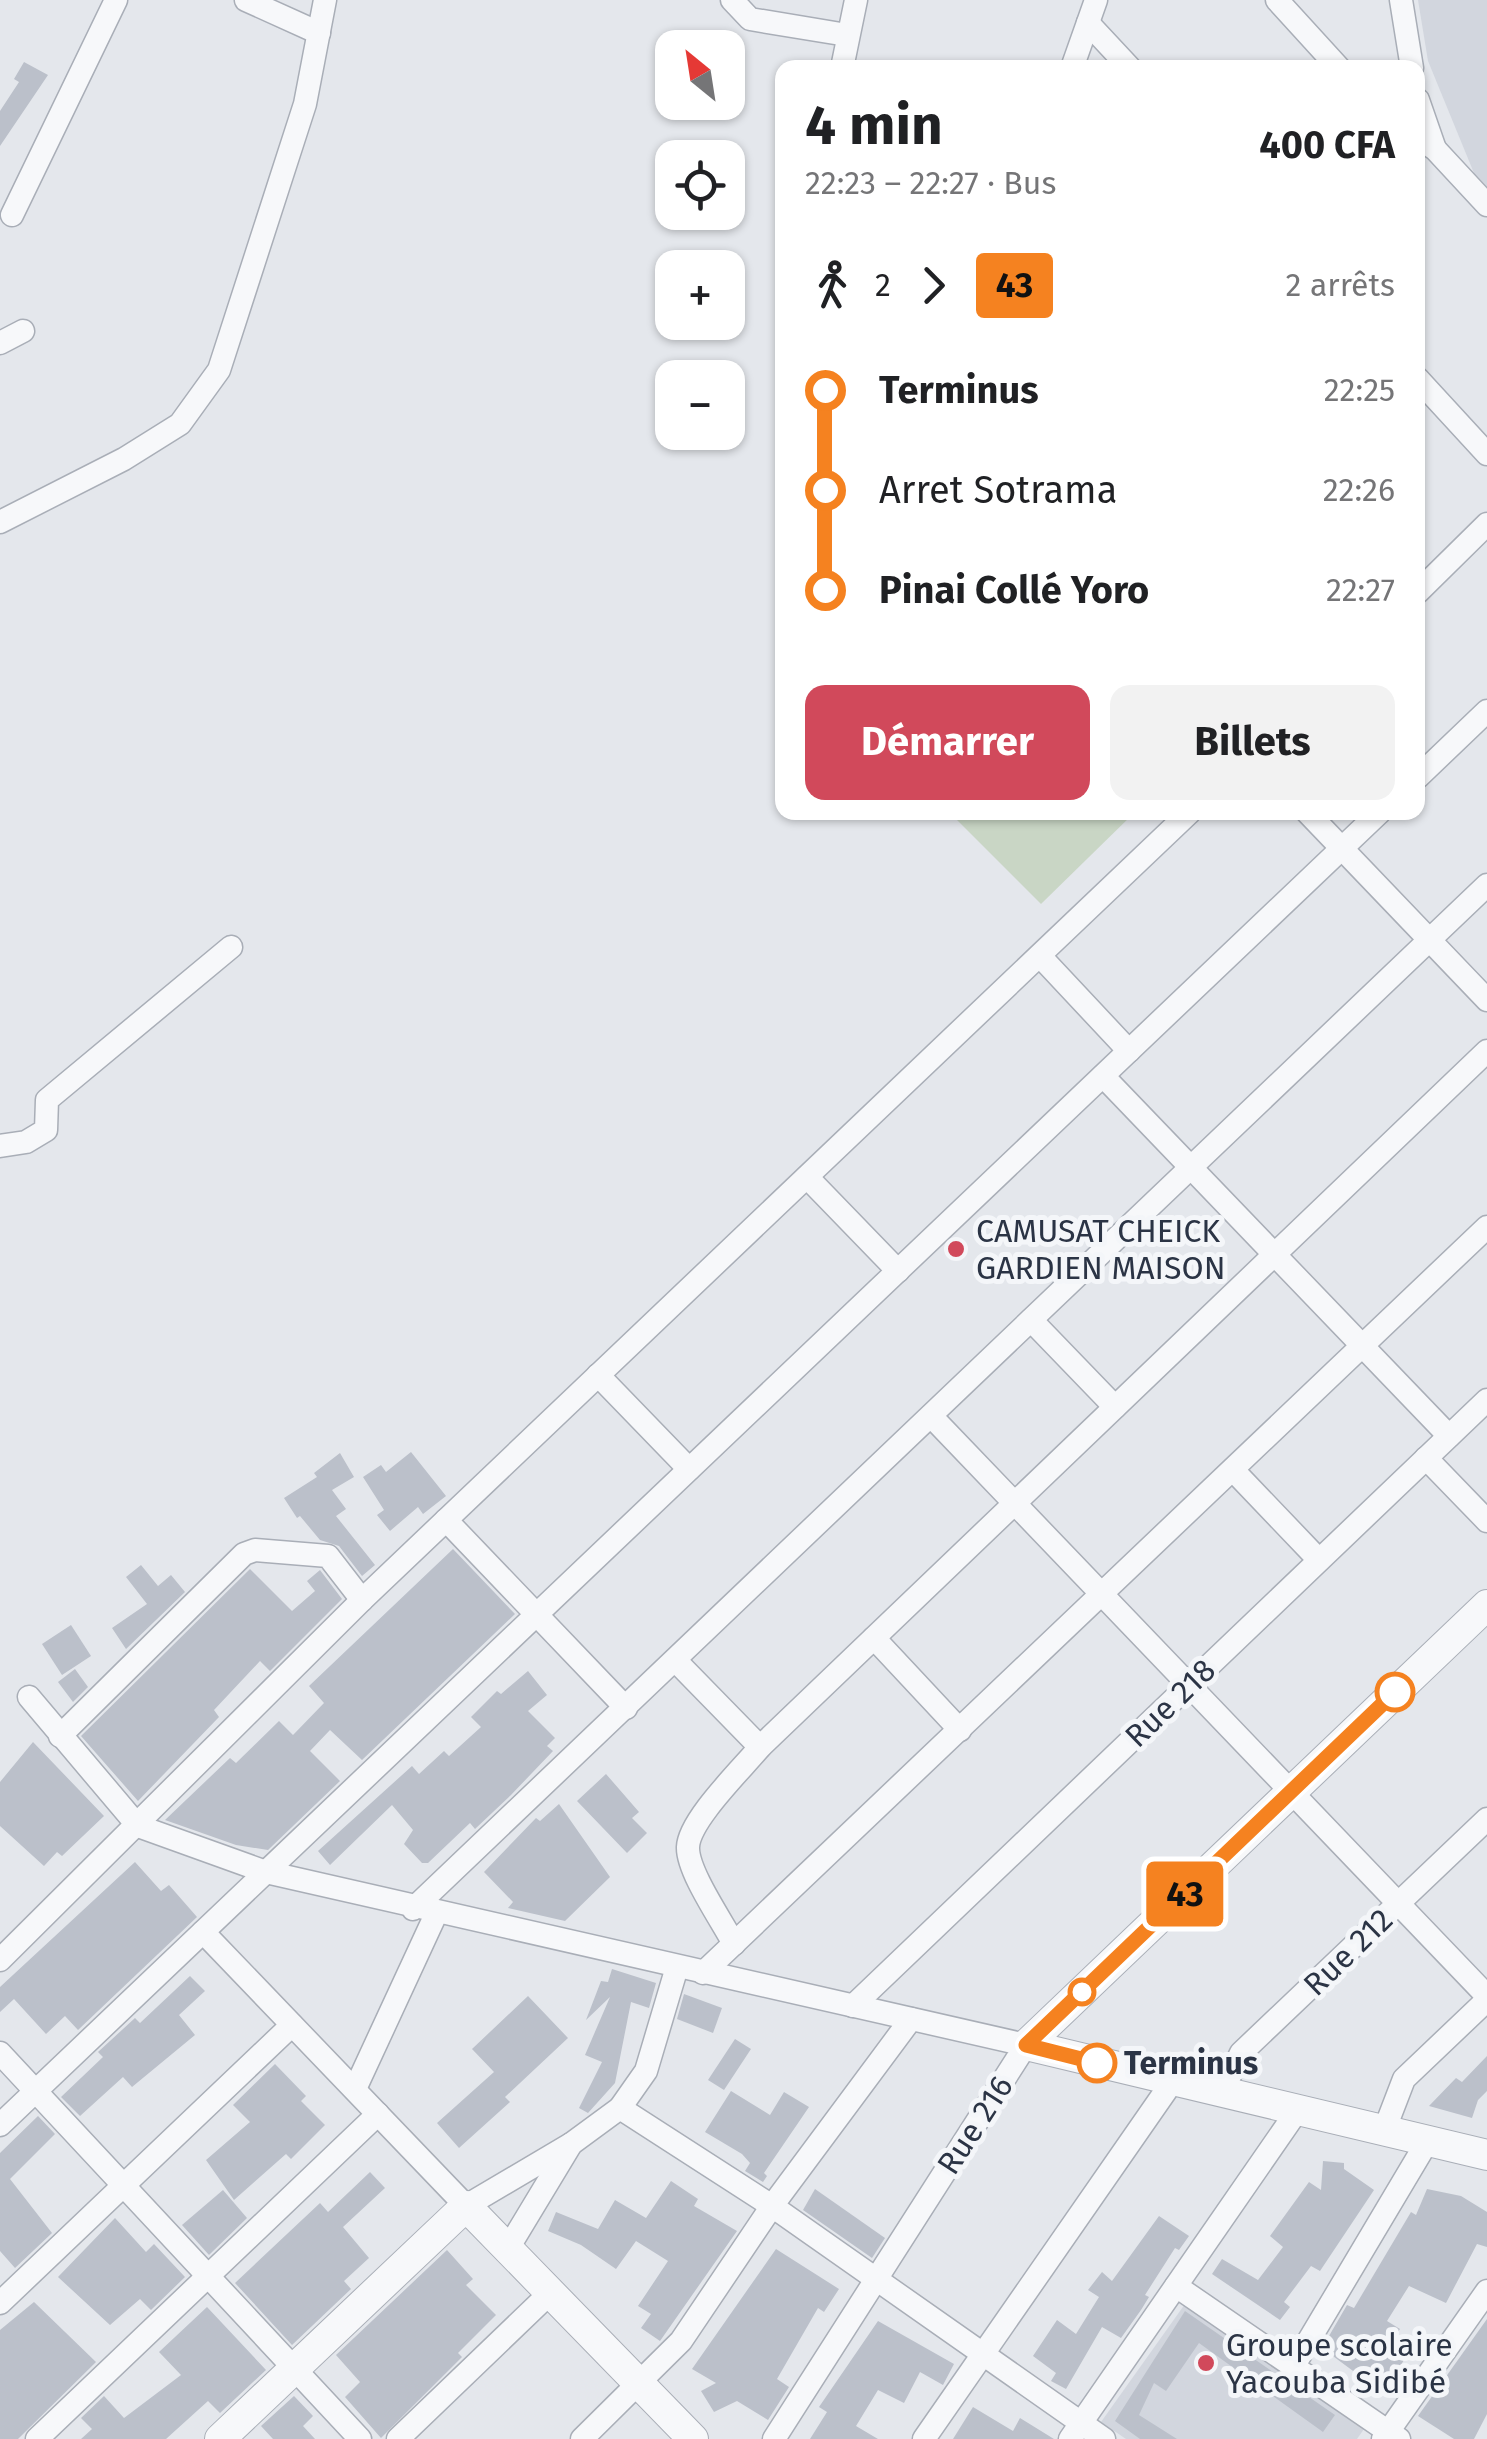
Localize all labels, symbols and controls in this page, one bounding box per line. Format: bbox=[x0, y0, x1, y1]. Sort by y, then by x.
north arrow bbox=[655, 30, 745, 120]
map controls bbox=[655, 30, 745, 450]
text: 4 min bbox=[805, 93, 943, 159]
text: 400 CFA bbox=[1259, 122, 1395, 168]
button: locate bbox=[655, 140, 745, 230]
text: 22:23 – 22:27 · Bus bbox=[805, 164, 1056, 202]
button: + bbox=[655, 250, 745, 340]
icon: walk bbox=[805, 258, 860, 313]
icon: forward bbox=[906, 258, 961, 313]
text: 43 bbox=[996, 264, 1033, 306]
text: 2 bbox=[875, 266, 891, 304]
text: 2 arrêts bbox=[1286, 266, 1395, 304]
button: − bbox=[655, 360, 745, 450]
text: Terminus bbox=[879, 367, 1039, 413]
text: 22:25 bbox=[1324, 371, 1395, 409]
text: Arret Sotrama bbox=[879, 467, 1117, 513]
text: 22:26 bbox=[1323, 471, 1395, 509]
text: Pinai Collé Yoro bbox=[879, 567, 1149, 613]
text: 22:27 bbox=[1326, 571, 1395, 609]
button: Démarrer bbox=[805, 685, 1090, 800]
button: Billets bbox=[1110, 685, 1395, 800]
place label: CAMUSAT CHEICK GARDIEN MAISON bbox=[976, 1212, 1226, 1287]
marker: CAMUSAT CHEICK GARDIEN MAISON bbox=[945, 1238, 967, 1260]
street label: Rue 218 bbox=[1117, 1651, 1223, 1755]
unlabelled marker bbox=[1376, 1673, 1414, 1711]
line badge: 43 bbox=[1140, 1862, 1230, 1926]
text: 43 bbox=[1166, 1873, 1204, 1915]
street label: Rue 212 bbox=[1296, 1901, 1400, 2003]
unlabelled marker bbox=[1069, 1979, 1095, 2005]
marker: Terminus bbox=[1078, 2044, 1116, 2082]
place label: Terminus bbox=[1124, 2044, 1258, 2082]
street label: Rue 216 bbox=[929, 2069, 1021, 2181]
place label: Groupe scolaire Yacouba Sidibé bbox=[1226, 2326, 1453, 2401]
marker: Groupe scolaire Yacouba Sidibé bbox=[1195, 2352, 1217, 2374]

